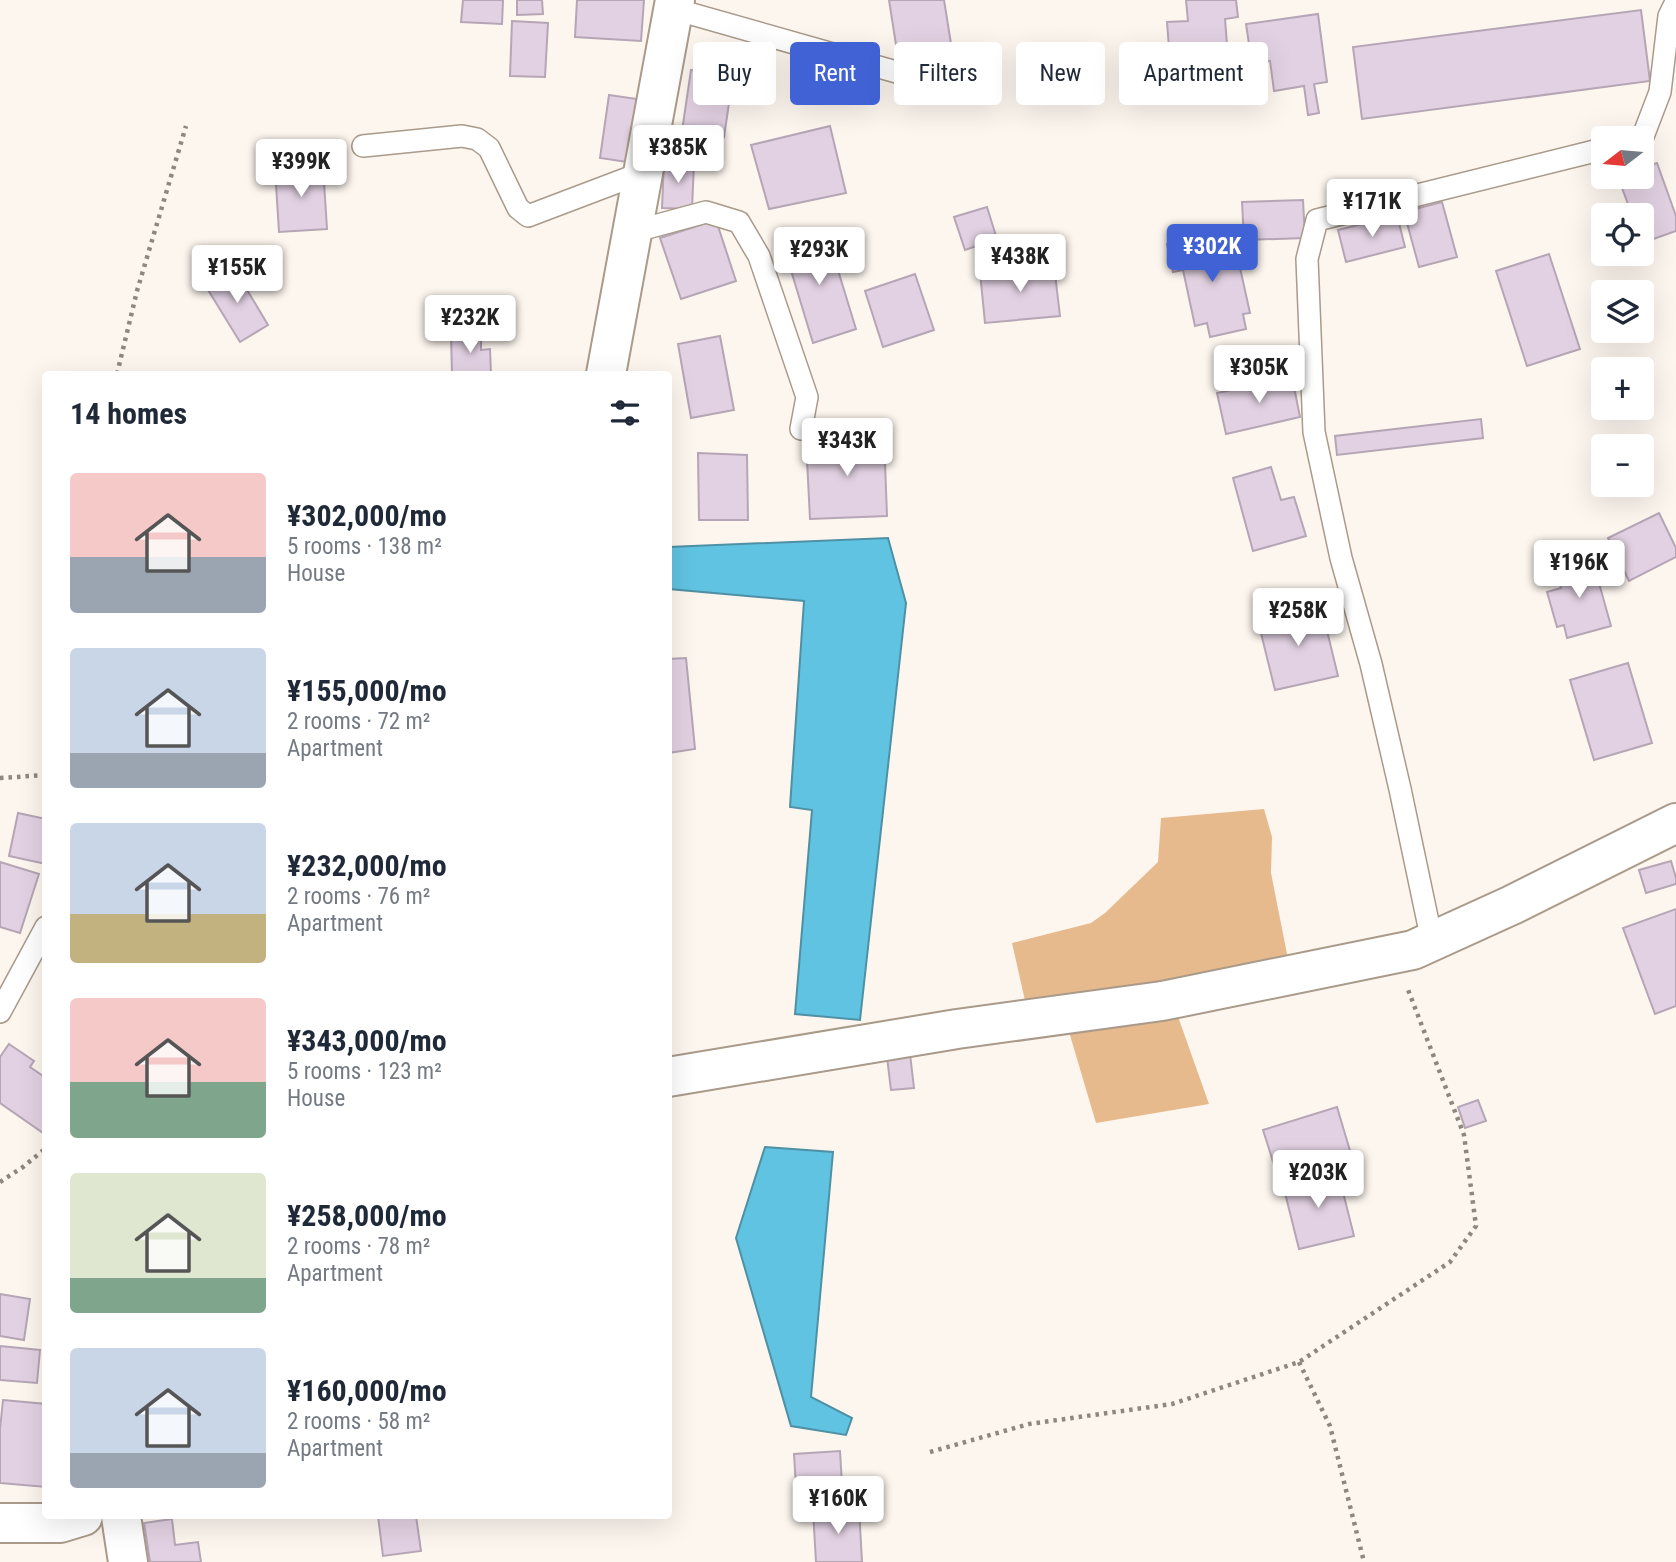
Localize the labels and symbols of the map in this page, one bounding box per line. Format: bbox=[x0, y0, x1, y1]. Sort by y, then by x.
pin: ¥385K bbox=[629, 125, 727, 185]
north arrow bbox=[1591, 126, 1654, 189]
pin: ¥399K bbox=[252, 140, 350, 199]
pin: ¥171K bbox=[1323, 180, 1421, 239]
pin: ¥302K bbox=[1163, 224, 1261, 284]
pin: ¥293K bbox=[770, 228, 868, 287]
pin: ¥438K bbox=[971, 234, 1069, 294]
pin: ¥155K bbox=[188, 246, 286, 305]
pin: ¥232K bbox=[421, 296, 519, 355]
pin: ¥305K bbox=[1210, 346, 1308, 405]
pin: ¥343K bbox=[798, 419, 896, 478]
pin: ¥196K bbox=[1530, 540, 1628, 600]
pin: ¥258K bbox=[1249, 588, 1347, 648]
pin: ¥203K bbox=[1269, 1150, 1367, 1210]
pin: ¥160K bbox=[789, 1476, 887, 1536]

